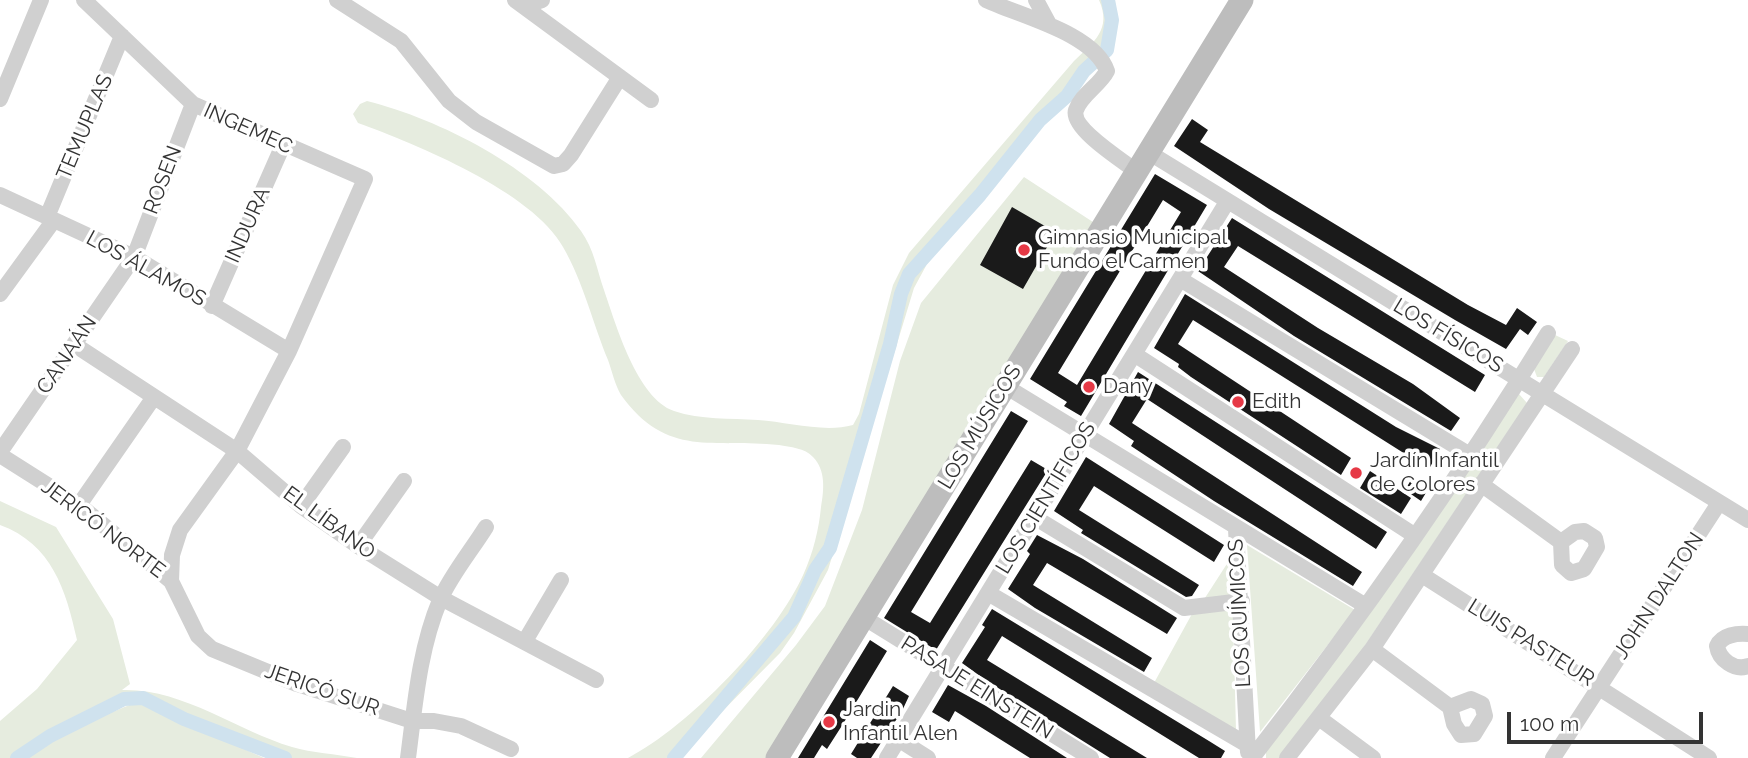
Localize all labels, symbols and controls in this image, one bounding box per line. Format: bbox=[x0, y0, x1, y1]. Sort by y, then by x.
street label: TEMUPLAS bbox=[52, 71, 118, 183]
street label: INGEMEC bbox=[200, 98, 296, 160]
street label: ROSEN bbox=[138, 142, 188, 218]
street label: INDURA bbox=[220, 183, 276, 267]
place label: Gimnasio Municipal Fundo el Carmen bbox=[1038, 225, 1227, 275]
street label: LOS ÁLAMOS bbox=[82, 226, 210, 312]
marker: Gimnasio Municipal Fundo el Carmen bbox=[1016, 242, 1032, 258]
street label: LOS FÍSICOS bbox=[1388, 293, 1508, 379]
street label: CANAÁN bbox=[32, 311, 102, 399]
street label: LOS MÚSICOS bbox=[933, 360, 1027, 494]
place label: Dany bbox=[1103, 374, 1153, 400]
marker: Dany bbox=[1081, 379, 1097, 395]
place label: Edith bbox=[1252, 389, 1301, 415]
marker: Edith bbox=[1230, 394, 1246, 410]
street label: LOS CIENTÍFICOS bbox=[991, 418, 1101, 578]
place label: Jardín Infantil de Colores bbox=[1370, 448, 1499, 498]
marker: Jardín Infantil de Colores bbox=[1348, 465, 1364, 481]
street label: JERICÓ NORTE bbox=[36, 474, 170, 584]
street label: EL LÍBANO bbox=[278, 481, 380, 565]
street label: JOHN DALTON bbox=[1609, 528, 1709, 664]
street label: LOS QUÍMICOS bbox=[1224, 538, 1256, 688]
street label: LUIS PASTEUR bbox=[1463, 594, 1599, 692]
street label: PASAJE EINSTEIN bbox=[896, 631, 1058, 745]
street label: JERICÓ SUR bbox=[261, 659, 383, 721]
place label: Jardin Infantil Alen bbox=[843, 697, 958, 747]
scale bar bbox=[1510, 698, 1706, 742]
text: 100 m bbox=[1520, 711, 1579, 736]
marker: Jardin Infantil Alen bbox=[821, 714, 837, 730]

